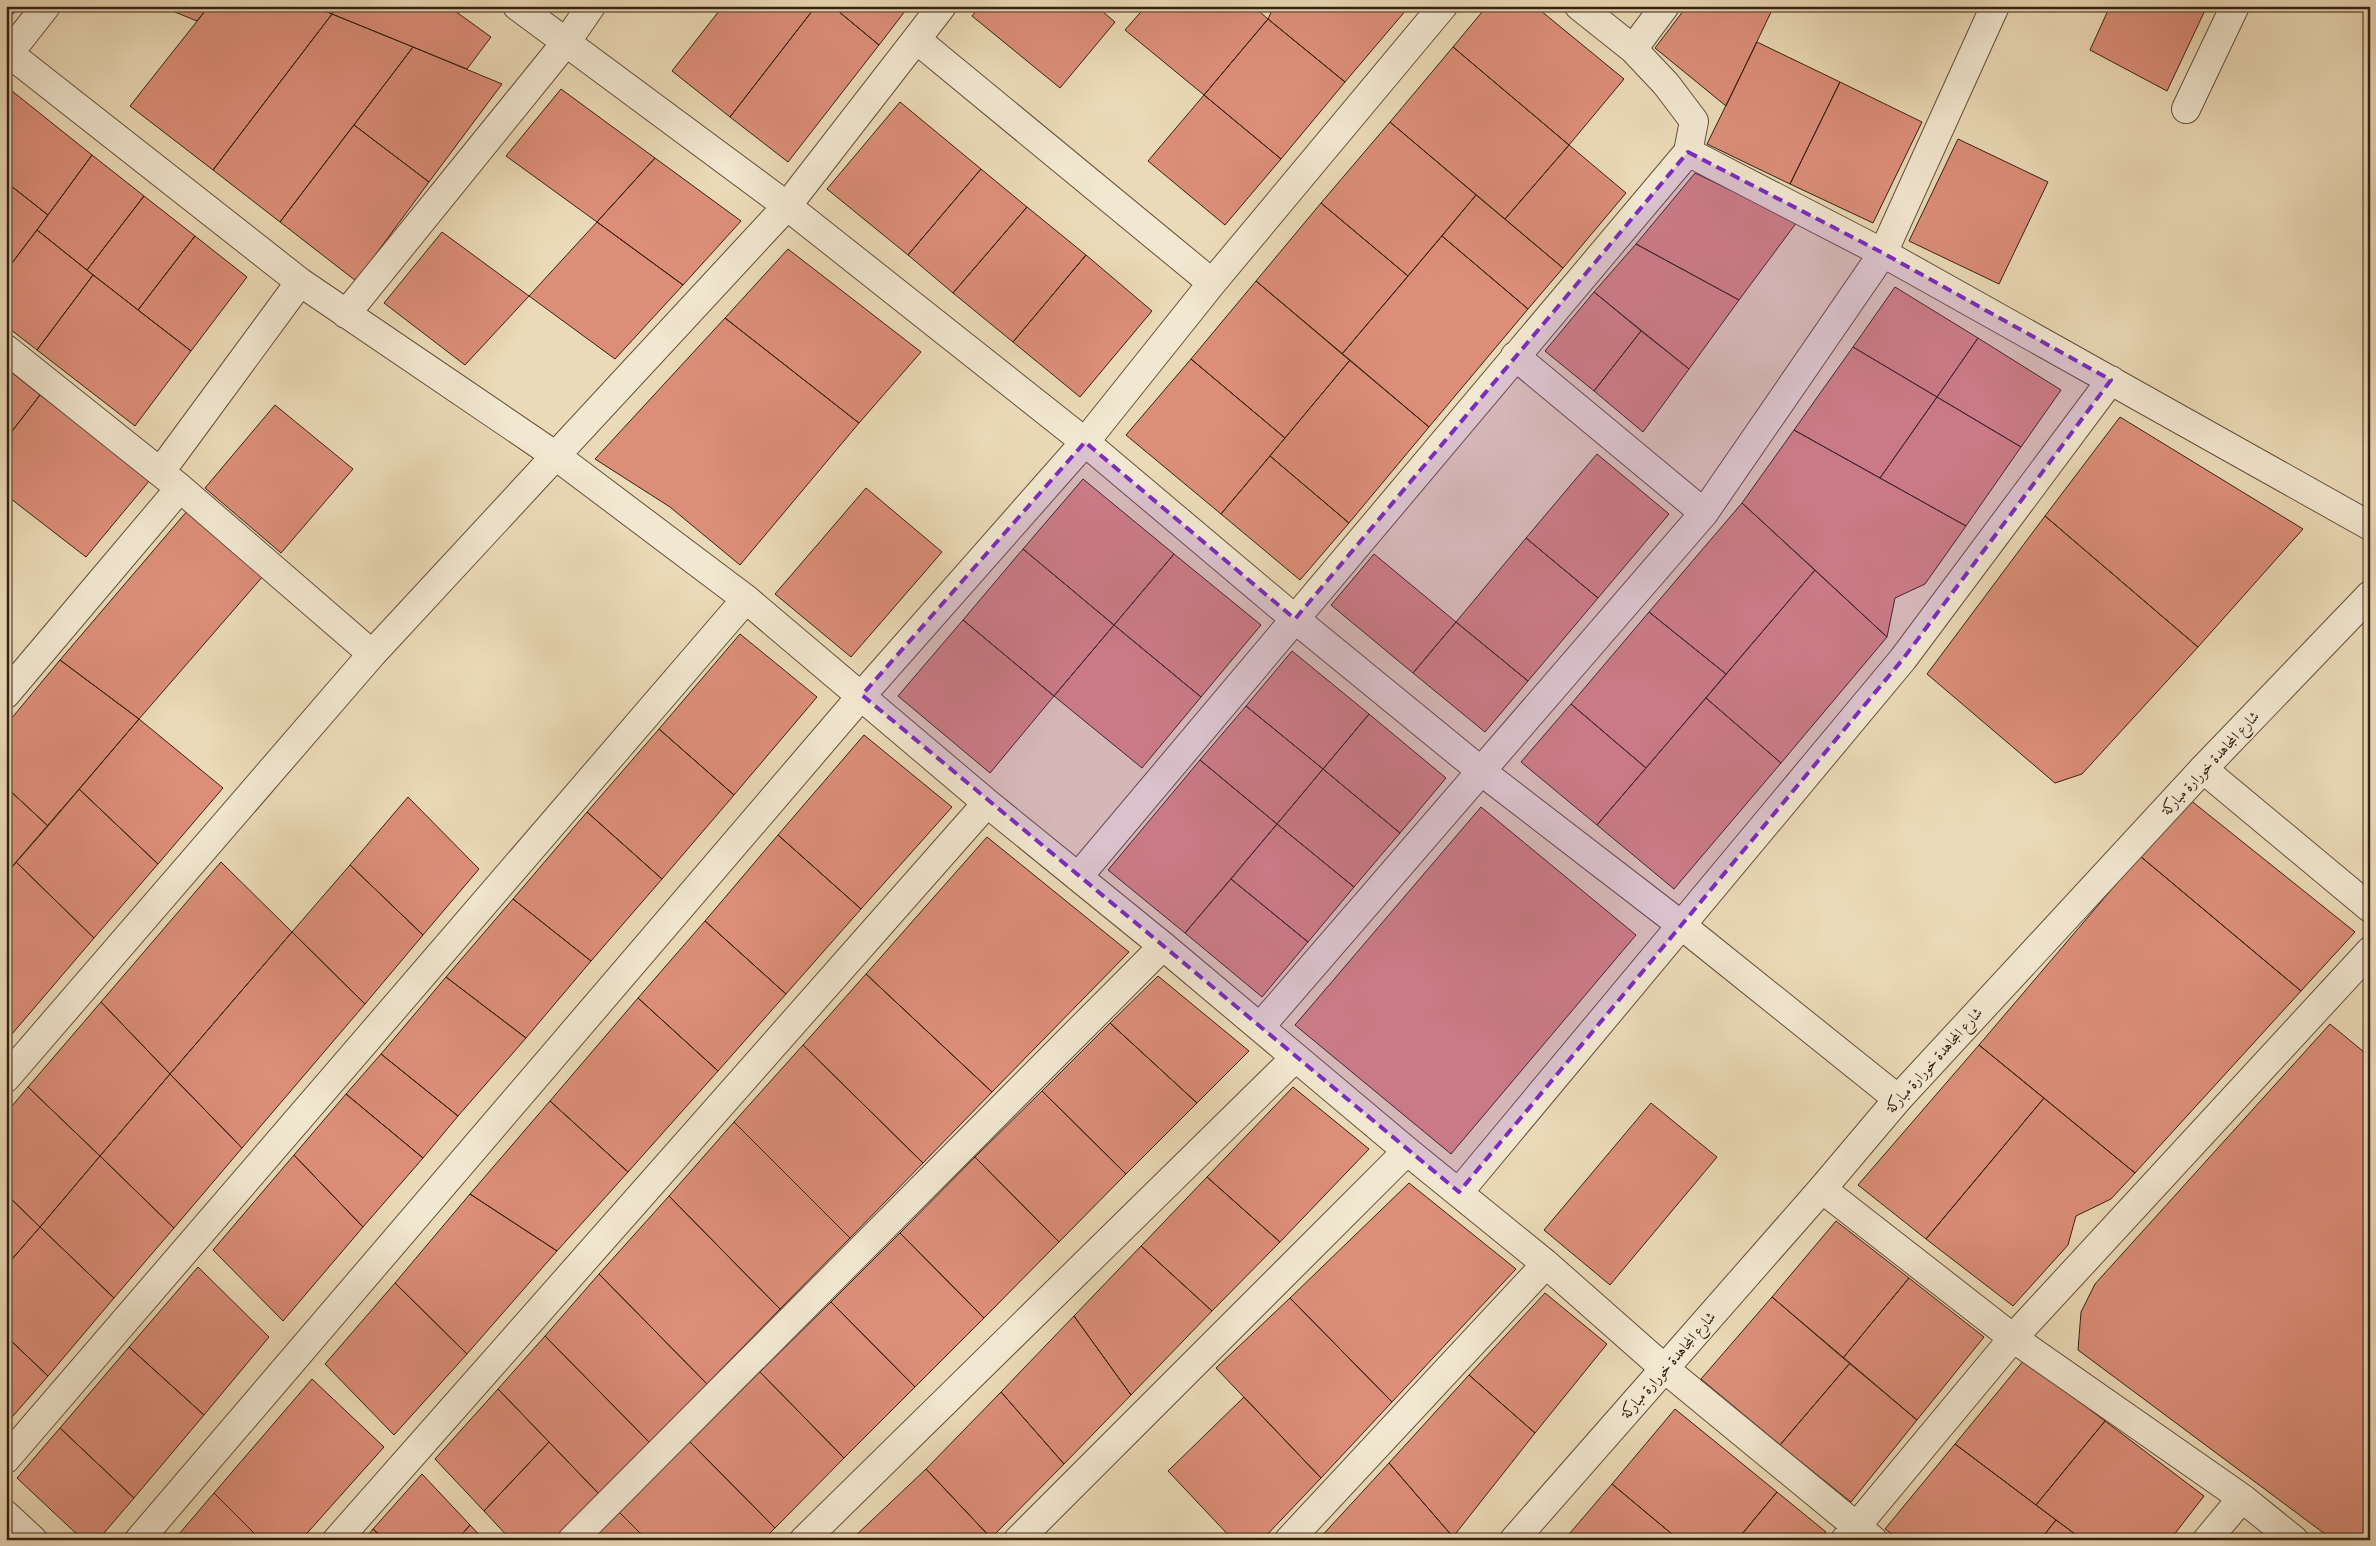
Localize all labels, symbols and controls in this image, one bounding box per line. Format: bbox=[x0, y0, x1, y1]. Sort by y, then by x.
street label: شارع المجاهدة خورارة مباركة bbox=[2156, 706, 2266, 822]
street label: شارع المجاهدة خورارة مباركة bbox=[1880, 1003, 1989, 1120]
street label: شارع المجاهدة خورارة مباركة bbox=[1615, 1307, 1722, 1426]

